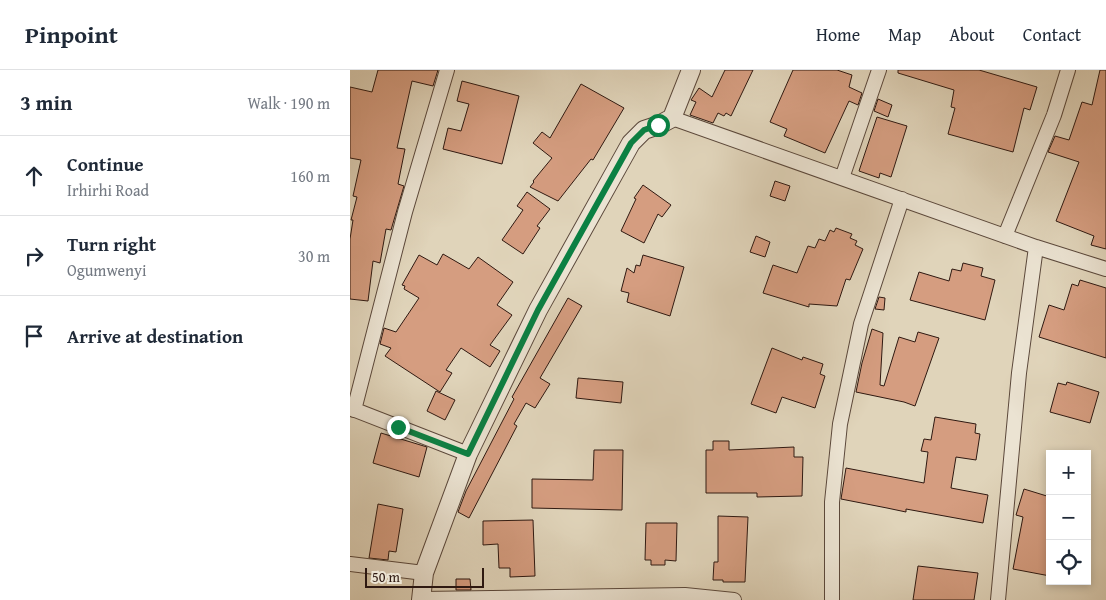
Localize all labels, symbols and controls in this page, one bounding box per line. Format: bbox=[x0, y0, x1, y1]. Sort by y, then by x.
text: Pinpoint bbox=[25, 17, 118, 52]
text: Home bbox=[816, 21, 860, 48]
text: Map bbox=[888, 21, 921, 48]
text: About bbox=[949, 21, 995, 48]
text: Contact bbox=[1023, 21, 1081, 48]
text: 3 min bbox=[20, 87, 72, 118]
text: Walk · 190 m bbox=[247, 91, 330, 115]
route start bbox=[647, 114, 670, 137]
text: Continue bbox=[67, 150, 144, 178]
icon: ahead bbox=[20, 162, 48, 190]
text: 160 m bbox=[290, 164, 330, 188]
text: Irhirhi Road bbox=[67, 178, 149, 202]
text: Turn right bbox=[67, 230, 156, 258]
icon: right bbox=[20, 242, 48, 270]
text: 30 m bbox=[298, 244, 330, 268]
text: Ogumwenyi bbox=[67, 258, 146, 282]
icon: arrive bbox=[20, 322, 48, 350]
text: Arrive at destination bbox=[67, 322, 243, 350]
route end bbox=[387, 416, 410, 439]
map controls bbox=[1046, 450, 1091, 585]
button: + bbox=[1046, 450, 1091, 495]
button: − bbox=[1046, 495, 1091, 540]
button: locate bbox=[1046, 540, 1091, 585]
scale bar bbox=[365, 565, 484, 588]
text: 50 m bbox=[372, 567, 400, 587]

